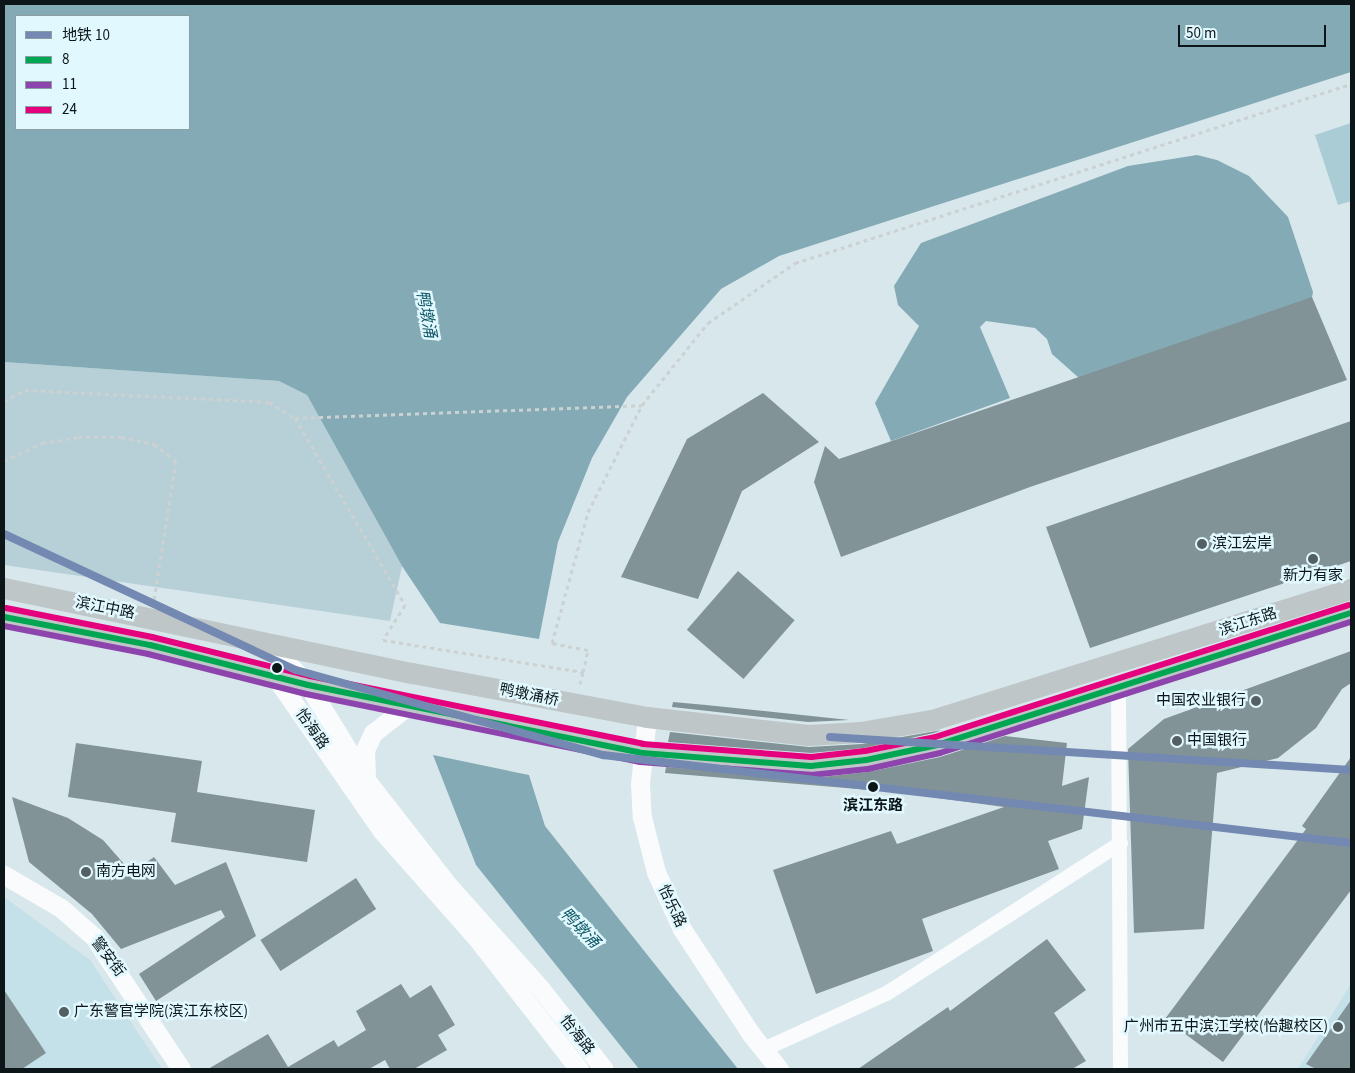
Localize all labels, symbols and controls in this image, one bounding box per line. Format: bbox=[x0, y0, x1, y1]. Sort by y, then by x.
legend bbox=[15, 15, 190, 130]
scale bar bbox=[1180, 15, 1328, 47]
text: 50 m bbox=[1186, 23, 1216, 44]
text: 地铁 10 bbox=[62, 25, 110, 46]
text: 8 bbox=[62, 49, 69, 70]
text: 11 bbox=[62, 74, 77, 95]
text: 24 bbox=[62, 99, 77, 120]
water label: 鸭墩涌 bbox=[412, 289, 440, 339]
place label: 滨江宏岸 bbox=[1212, 535, 1272, 553]
marker: 滨江宏岸 bbox=[1196, 538, 1208, 550]
marker: 新力有家 bbox=[1307, 553, 1319, 565]
place label: 新力有家 bbox=[1283, 567, 1343, 585]
street label: 滨江中路 bbox=[74, 593, 136, 623]
street label: 滨江东路 bbox=[1217, 604, 1279, 640]
unlabelled marker bbox=[272, 663, 282, 673]
street label: 鸭墩涌桥 bbox=[498, 680, 560, 710]
place label: 中国农业银行 bbox=[1156, 692, 1246, 710]
marker: 中国农业银行 bbox=[1250, 695, 1262, 707]
street label: 怡海路 bbox=[292, 705, 332, 753]
place label: 中国银行 bbox=[1187, 732, 1247, 750]
marker: 中国银行 bbox=[1171, 735, 1183, 747]
marker: 滨江东路 bbox=[864, 778, 882, 796]
place label: 滨江东路 bbox=[843, 797, 903, 815]
place label: 南方电网 bbox=[96, 863, 156, 881]
marker: 南方电网 bbox=[80, 866, 92, 878]
street label: 怡乐路 bbox=[654, 882, 690, 930]
water label: 鸭墩涌 bbox=[556, 904, 604, 952]
street label: 警安街 bbox=[87, 934, 129, 980]
place label: 广东警官学院(滨江东校区) bbox=[74, 1003, 248, 1021]
marker: 广东警官学院(滨江东校区) bbox=[58, 1006, 70, 1018]
street label: 怡海路 bbox=[556, 1012, 598, 1058]
place label: 广州市五中滨江学校(怡趣校区) bbox=[1124, 1018, 1328, 1036]
marker: 广州市五中滨江学校(怡趣校区) bbox=[1332, 1021, 1344, 1033]

